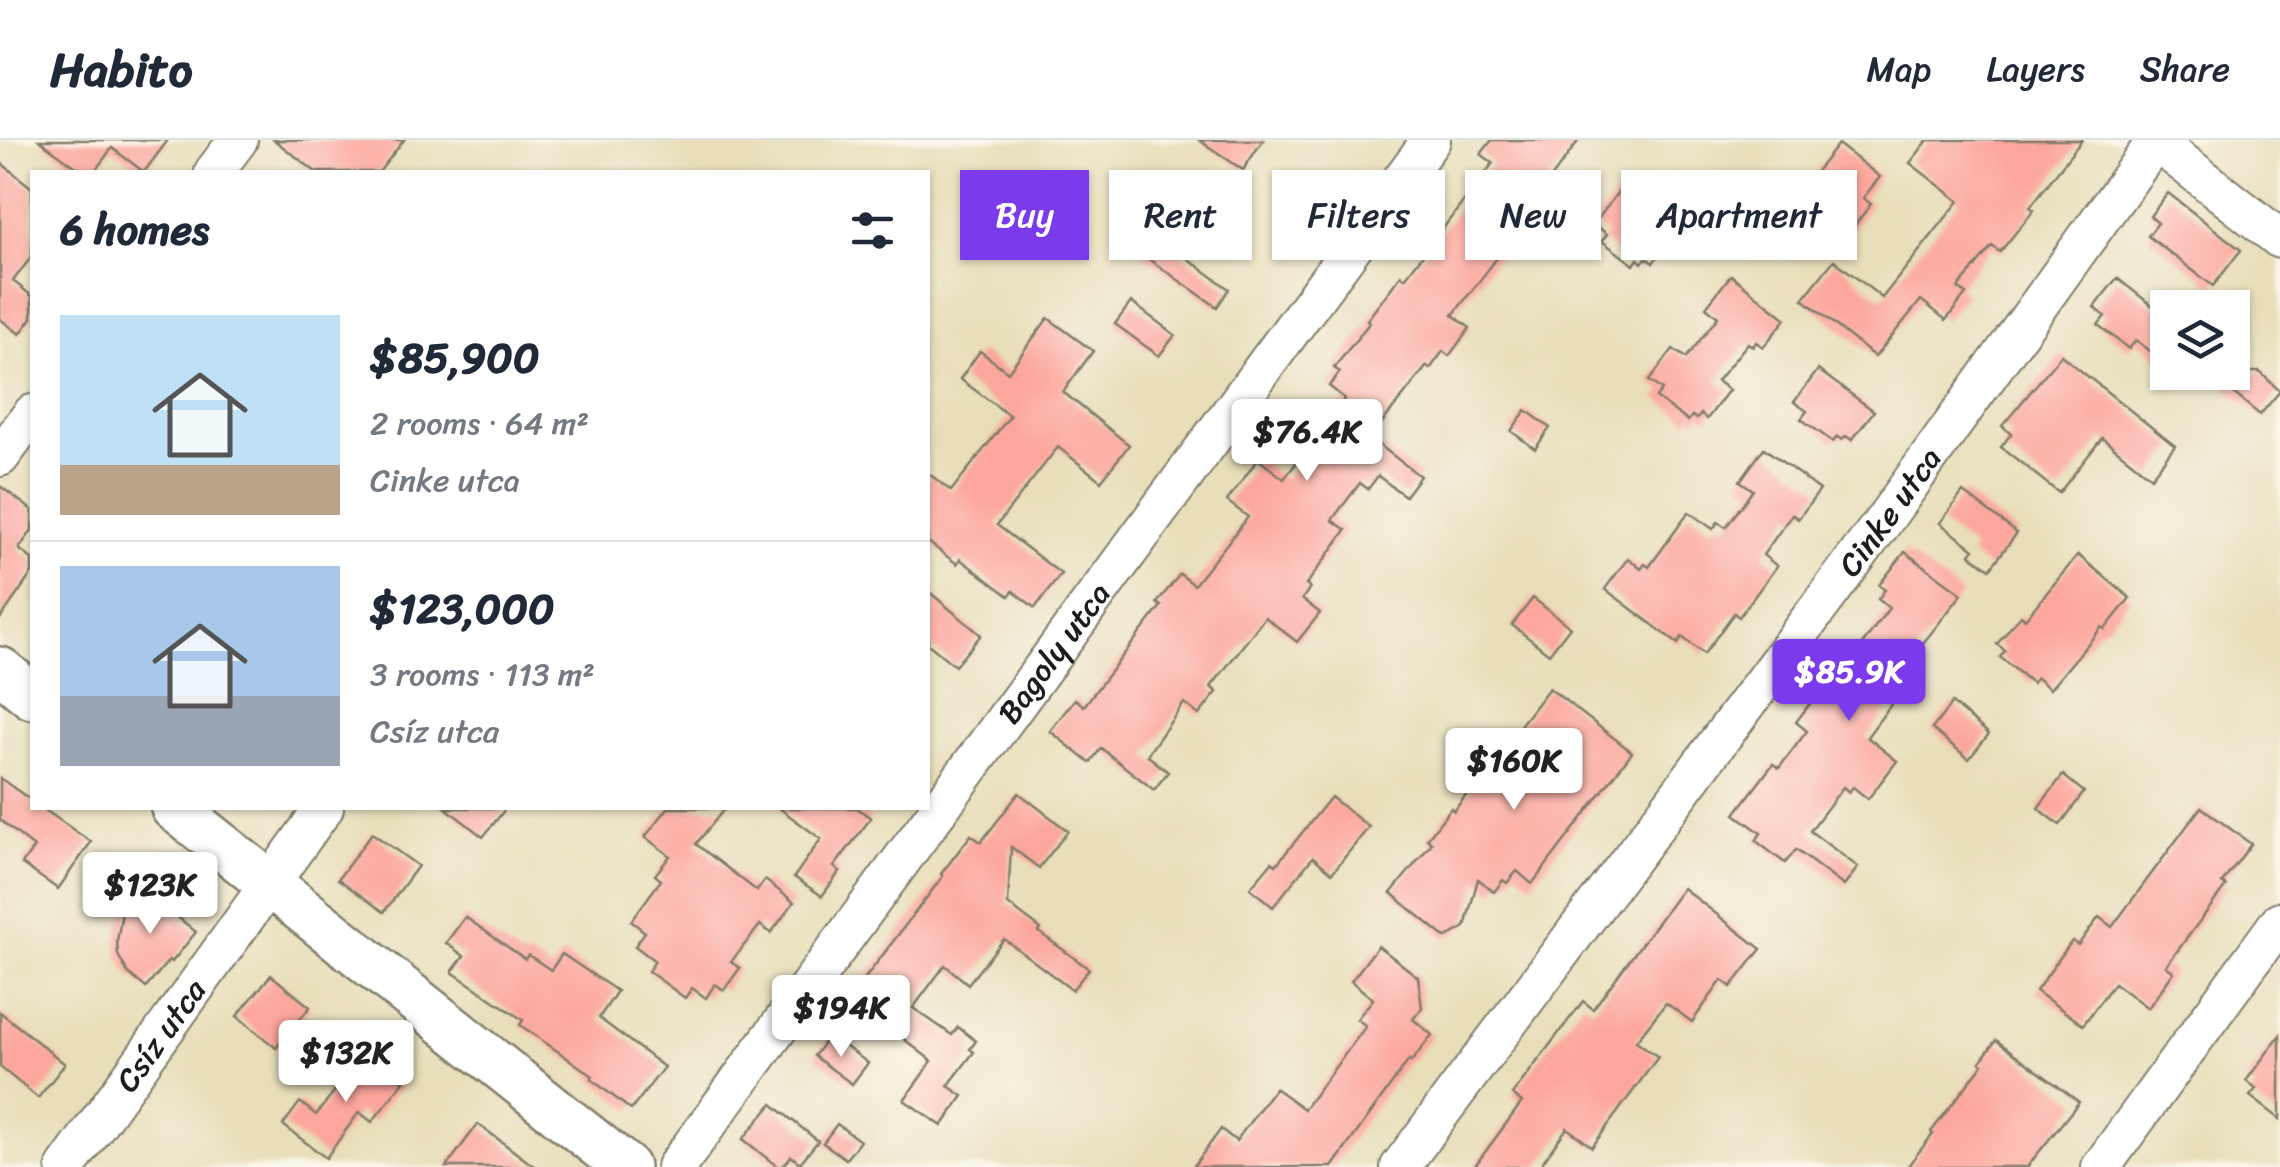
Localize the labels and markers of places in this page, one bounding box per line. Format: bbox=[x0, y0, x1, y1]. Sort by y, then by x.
pin: $76.4K bbox=[1226, 399, 1388, 484]
pin: $85.9K bbox=[1768, 639, 1930, 724]
pin: $160K bbox=[1444, 728, 1584, 813]
pin: $123K bbox=[80, 852, 220, 937]
pin: $194K bbox=[771, 975, 911, 1060]
pin: $132K bbox=[276, 1020, 416, 1105]

